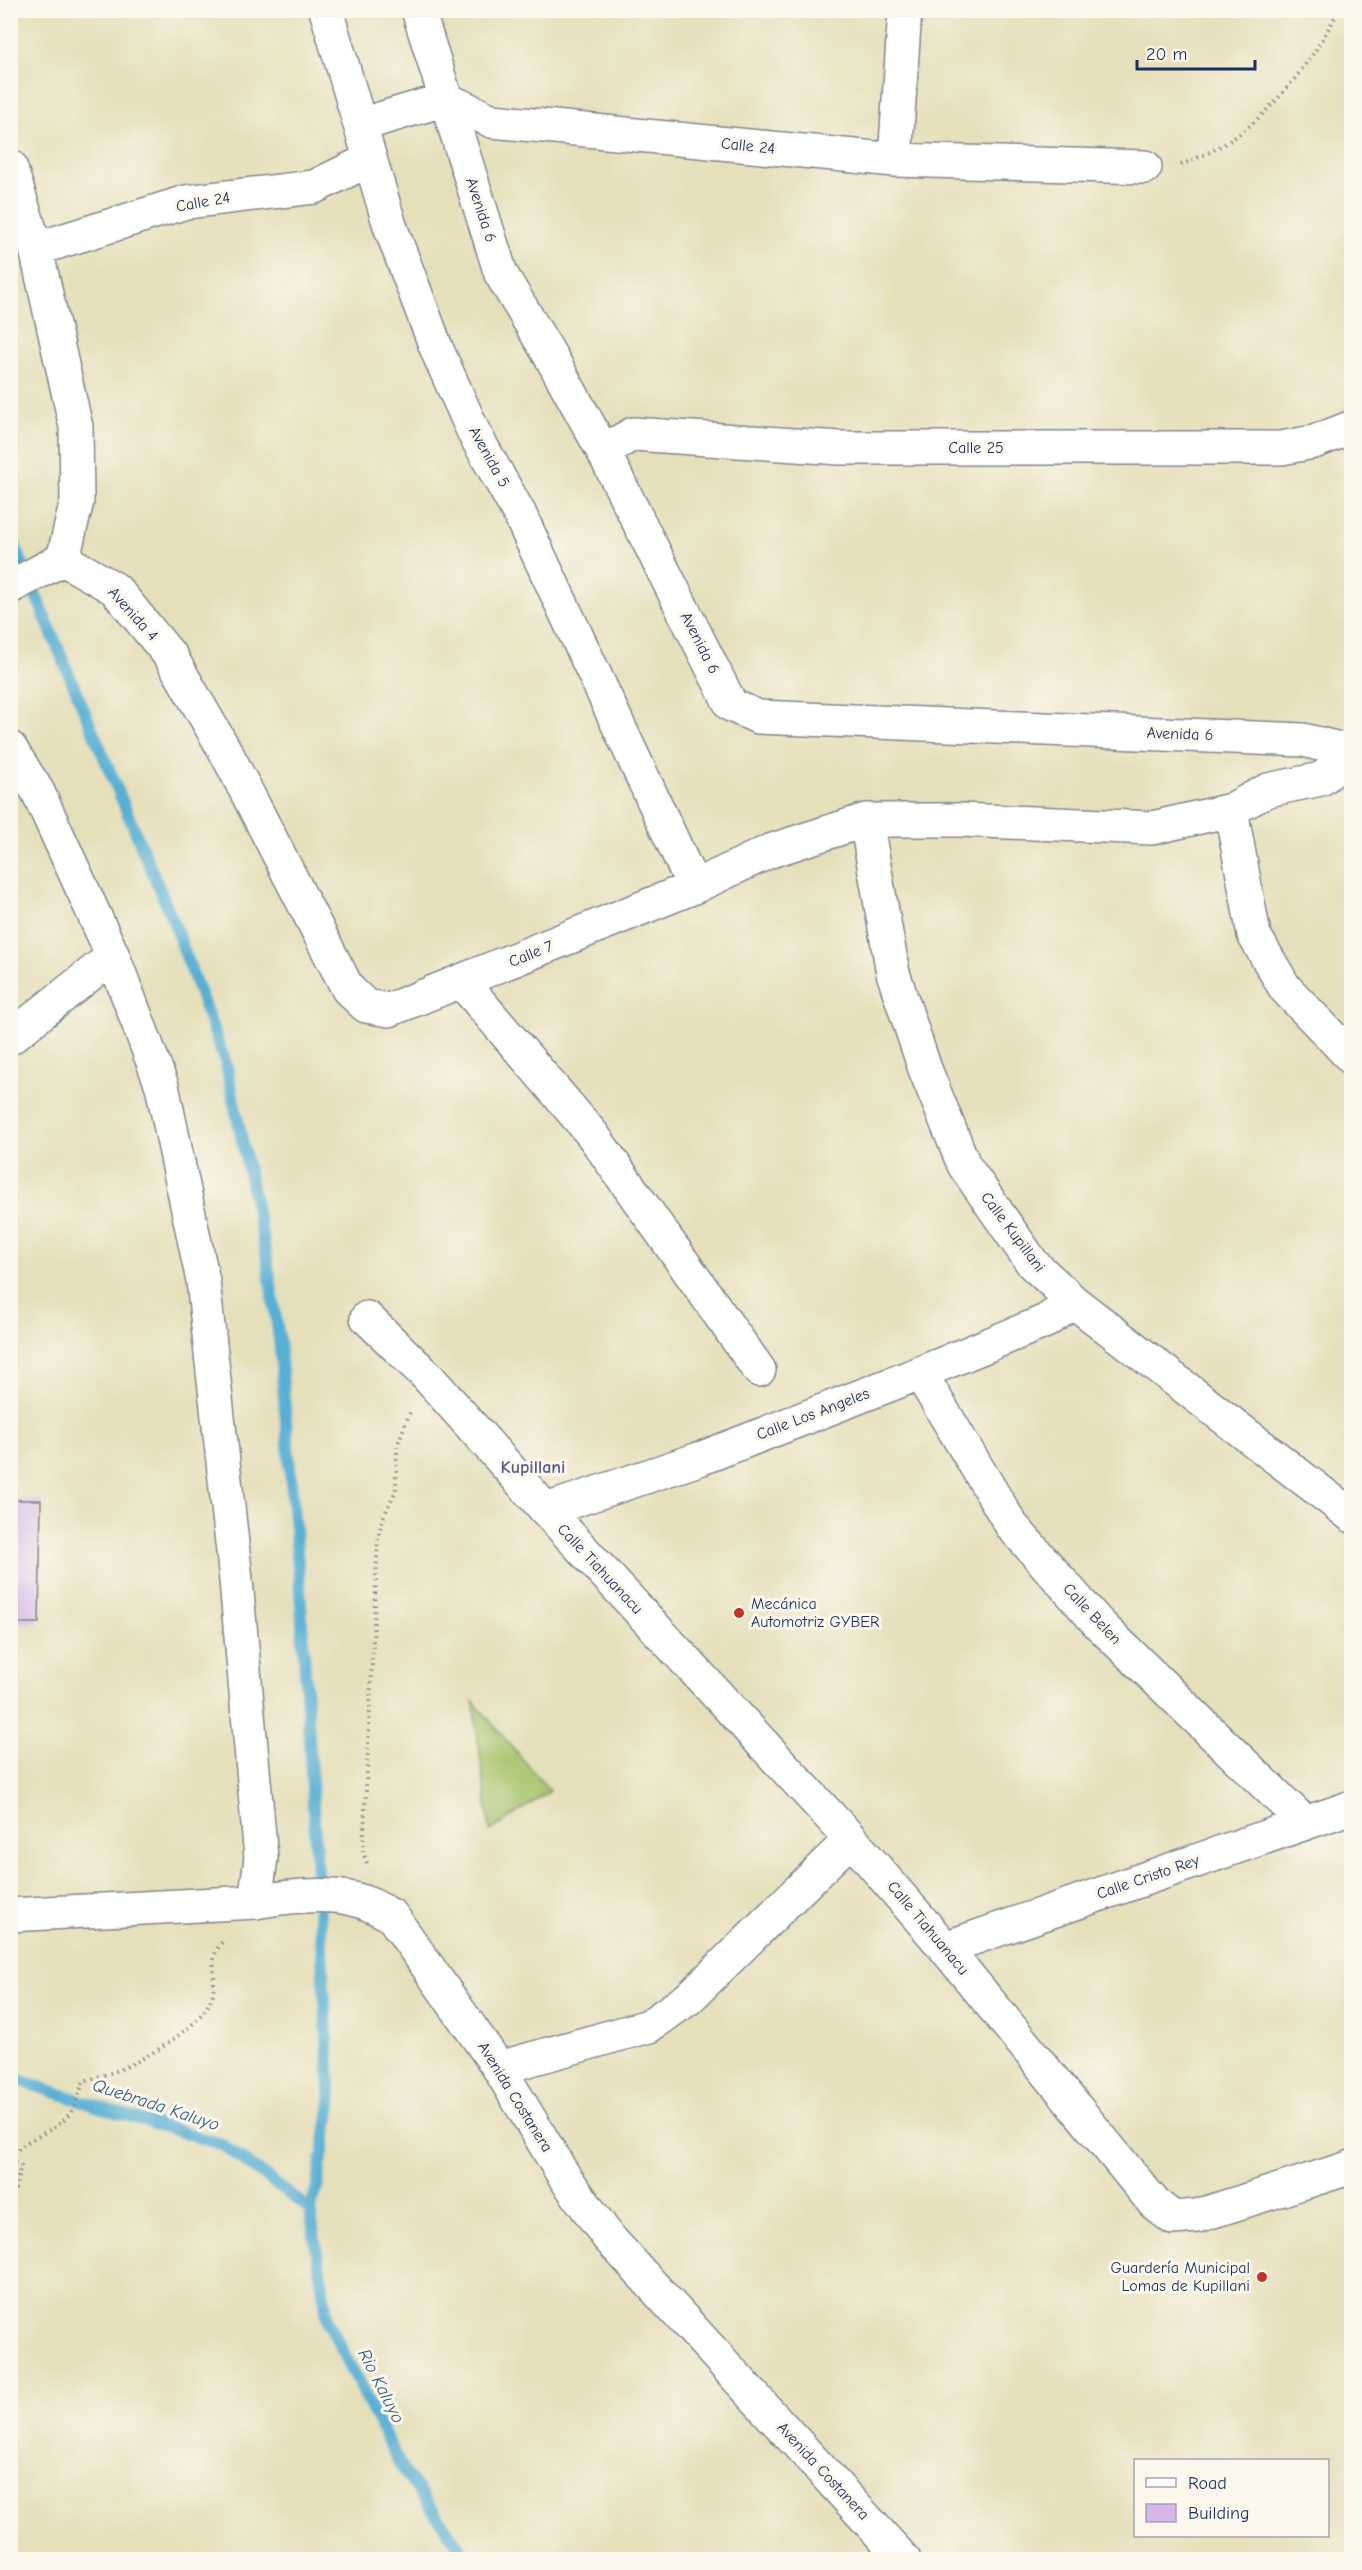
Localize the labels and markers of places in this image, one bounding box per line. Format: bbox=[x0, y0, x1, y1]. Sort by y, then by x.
place label: Mecánica Automotriz GYBER bbox=[751, 1595, 880, 1631]
marker: Mecánica Automotriz GYBER bbox=[732, 1606, 746, 1620]
place label: Guardería Municipal Lomas de Kupillani bbox=[1110, 2259, 1250, 2295]
marker: Guardería Municipal Lomas de Kupillani bbox=[1255, 2270, 1269, 2284]

